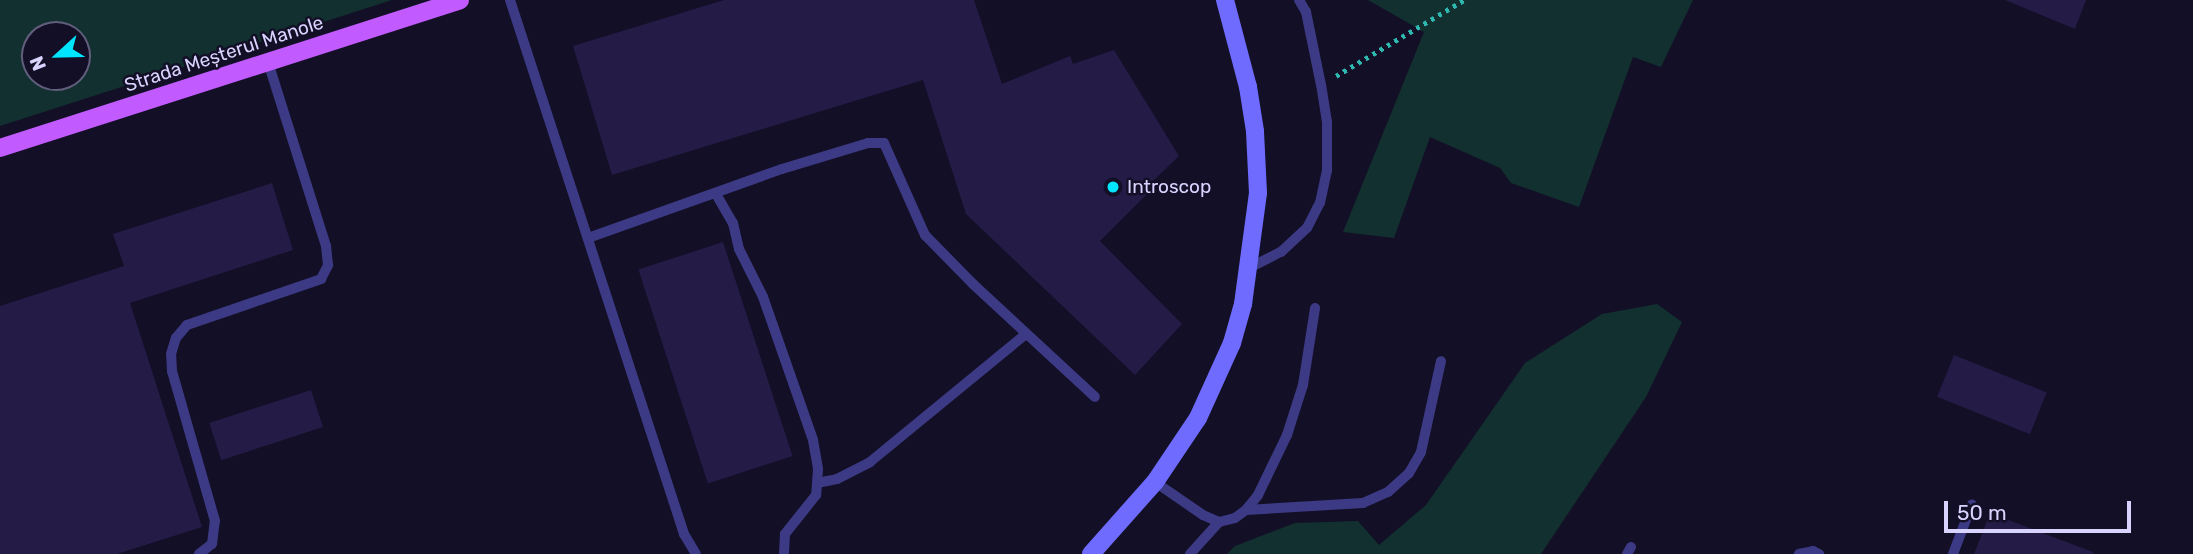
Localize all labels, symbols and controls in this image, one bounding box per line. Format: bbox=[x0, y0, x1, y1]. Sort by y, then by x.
street label: Strada Meșterul Manole bbox=[122, 11, 326, 97]
north arrow bbox=[21, 21, 91, 91]
text: N bbox=[25, 53, 51, 74]
place label: Introscop bbox=[1127, 176, 1211, 198]
marker: Introscop bbox=[1105, 179, 1121, 195]
scale bar bbox=[1948, 488, 2135, 532]
text: 50 m bbox=[1957, 500, 2007, 525]

